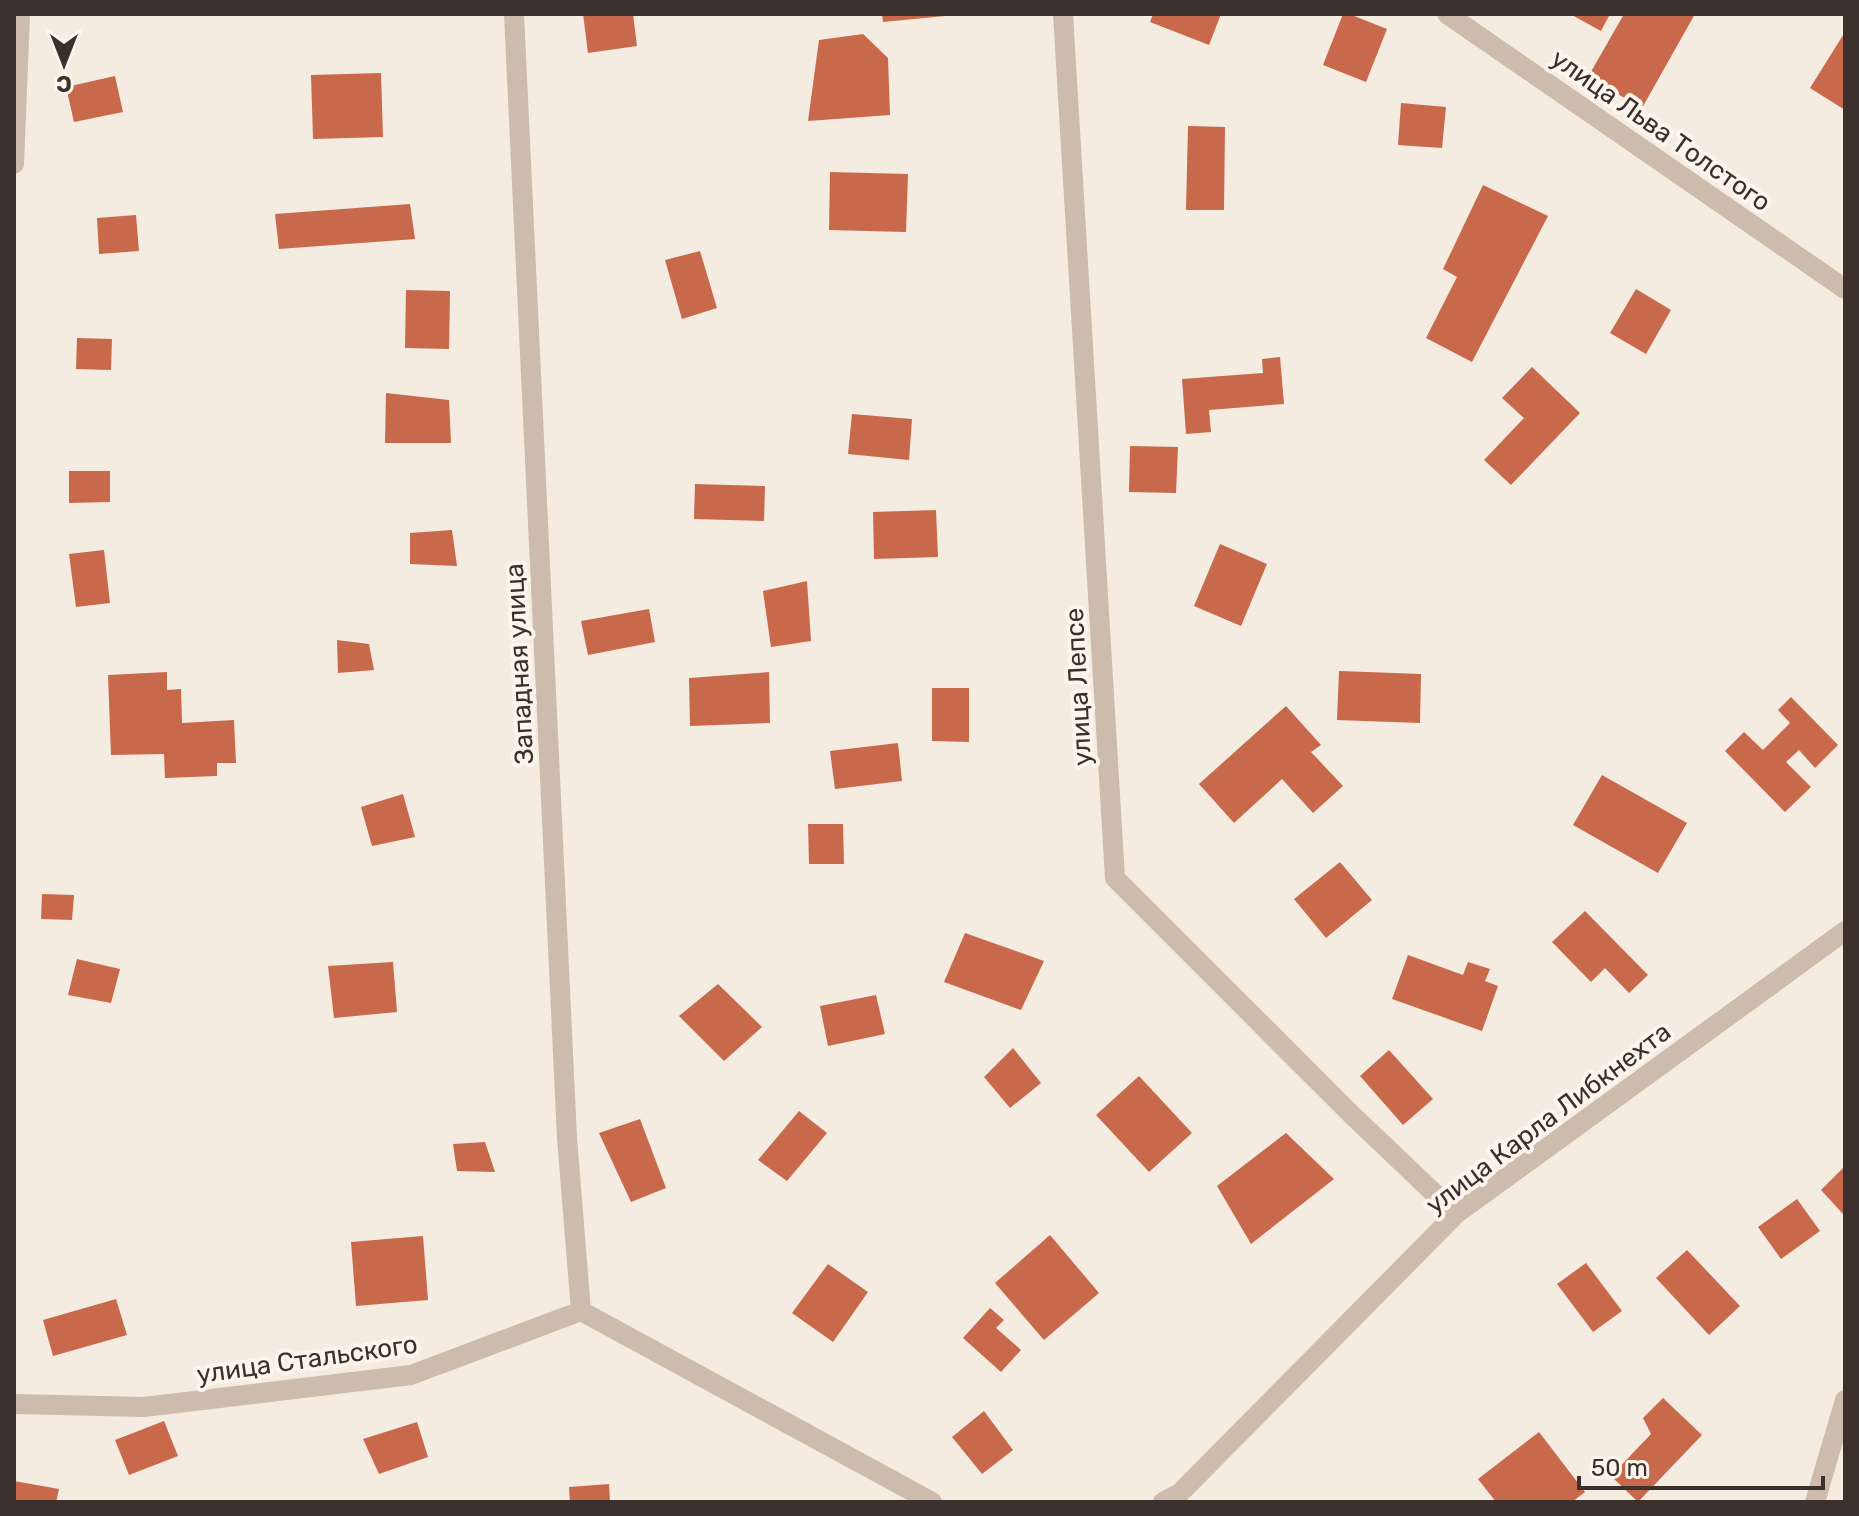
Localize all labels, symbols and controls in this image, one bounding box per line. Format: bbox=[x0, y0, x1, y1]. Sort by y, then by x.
north arrow bbox=[24, 24, 104, 104]
street label: улица Льва Толстого bbox=[1545, 43, 1777, 218]
text: С bbox=[56, 70, 72, 97]
street label: Западная улица bbox=[499, 563, 540, 765]
street label: улица Лепсе bbox=[1059, 607, 1098, 767]
street label: улица Карла Либкнехта bbox=[1420, 1016, 1677, 1221]
street label: улица Стальского bbox=[195, 1329, 419, 1390]
scale bar bbox=[1579, 1440, 1823, 1490]
text: 50 m bbox=[1591, 1454, 1648, 1482]

